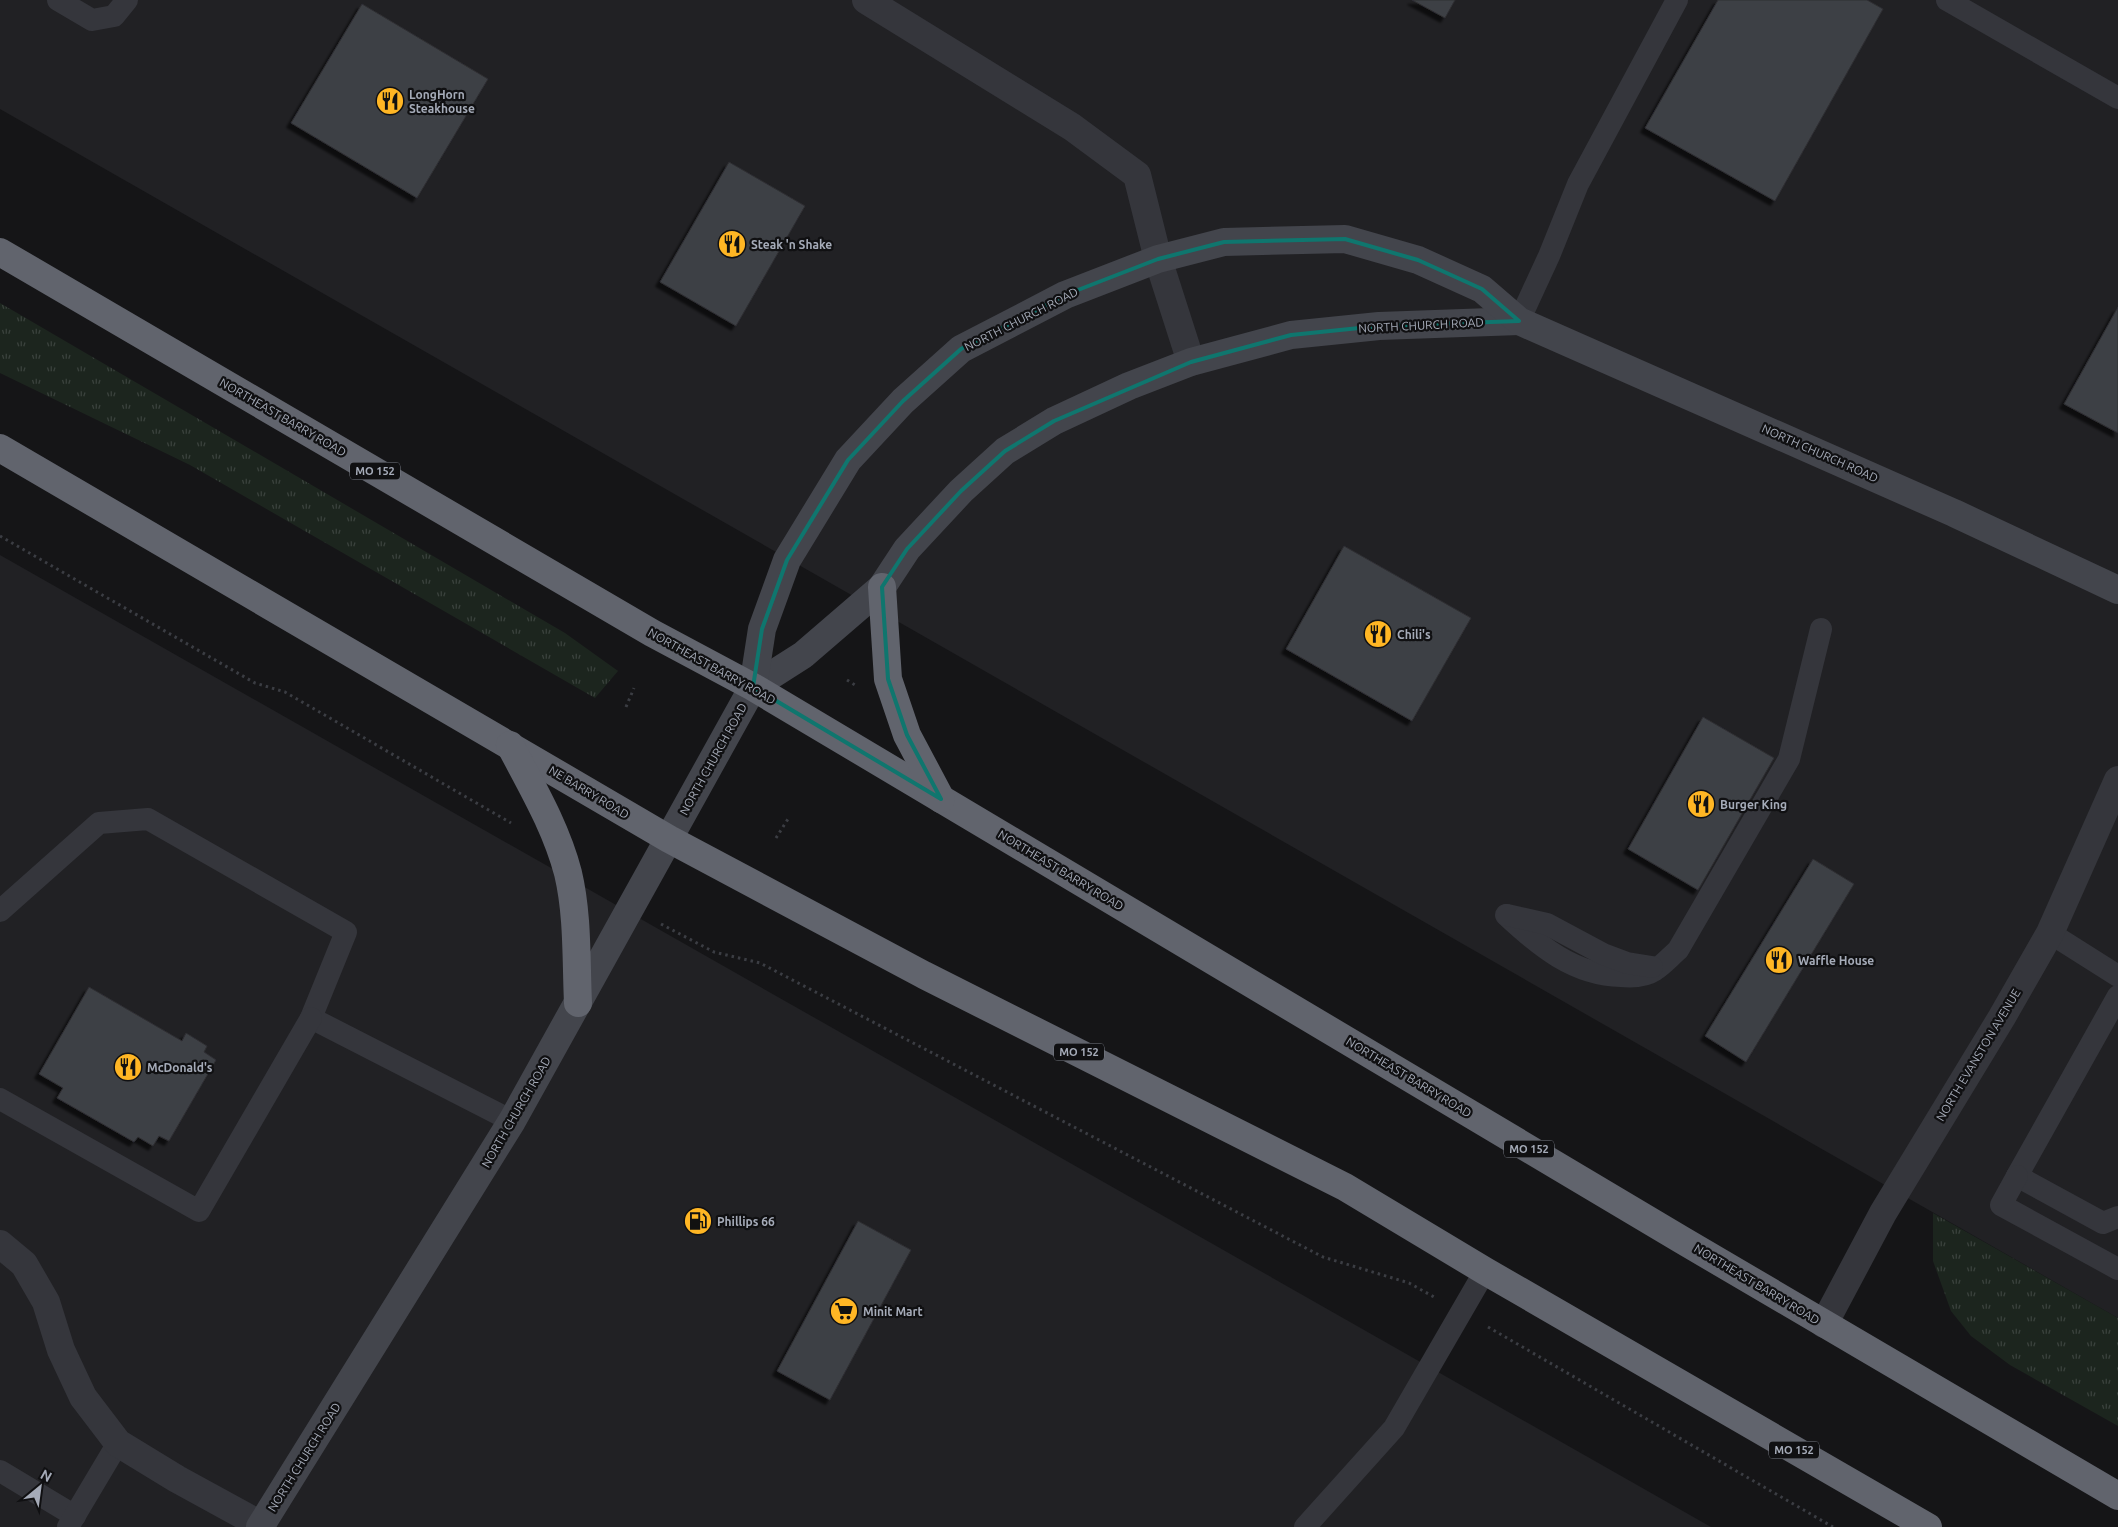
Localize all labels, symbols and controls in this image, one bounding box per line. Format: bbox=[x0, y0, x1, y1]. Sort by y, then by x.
restaurant icon: LongHorn Steakhouse bbox=[375, 86, 405, 116]
place label: LongHorn Steakhouse bbox=[409, 88, 475, 115]
restaurant icon: Steak 'n Shake bbox=[717, 229, 747, 259]
place label: Steak 'n Shake bbox=[751, 238, 832, 251]
street label: NORTH CHURCH ROAD bbox=[962, 285, 1080, 353]
street label: NORTH CHURCH ROAD bbox=[1358, 315, 1484, 335]
street label: NORTHEAST BARRY ROAD bbox=[217, 375, 349, 459]
street label: NORTH CHURCH ROAD bbox=[1760, 421, 1880, 485]
road number: MO 152 bbox=[350, 462, 400, 480]
restaurant icon: Chili's bbox=[1363, 619, 1393, 649]
street label: NORTHEAST BARRY ROAD bbox=[646, 625, 778, 707]
place label: Chili's bbox=[1397, 628, 1431, 641]
street label: NORTH CHURCH ROAD bbox=[677, 701, 749, 817]
street label: NE BARRY ROAD bbox=[547, 763, 631, 821]
restaurant icon: Burger King bbox=[1686, 789, 1716, 819]
place label: Burger King bbox=[1720, 798, 1787, 811]
street label: NORTHEAST BARRY ROAD bbox=[996, 827, 1126, 913]
restaurant icon: Waffle House bbox=[1764, 945, 1794, 975]
place label: Waffle House bbox=[1798, 954, 1874, 967]
street label: NORTH EVANSTON AVENUE bbox=[1933, 986, 2023, 1123]
street label: NORTHEAST BARRY ROAD bbox=[1344, 1034, 1474, 1120]
road number: MO 152 bbox=[1054, 1044, 1104, 1060]
restaurant icon: McDonald's bbox=[113, 1052, 143, 1082]
street label: NORTH CHURCH ROAD bbox=[479, 1054, 553, 1170]
place label: McDonald's bbox=[147, 1061, 213, 1074]
road number: MO 152 bbox=[1504, 1140, 1554, 1158]
fuel station icon: Phillips 66 bbox=[683, 1206, 713, 1236]
place label: Phillips 66 bbox=[717, 1215, 775, 1228]
street label: NORTHEAST BARRY ROAD bbox=[1692, 1241, 1822, 1327]
supermarket icon: Minit Mart bbox=[829, 1296, 859, 1326]
place label: Minit Mart bbox=[863, 1305, 923, 1318]
street label: NORTH CHURCH ROAD bbox=[265, 1400, 343, 1514]
road number: MO 152 bbox=[1769, 1442, 1819, 1458]
north arrow bbox=[15, 1462, 65, 1512]
text: N bbox=[38, 1466, 55, 1485]

